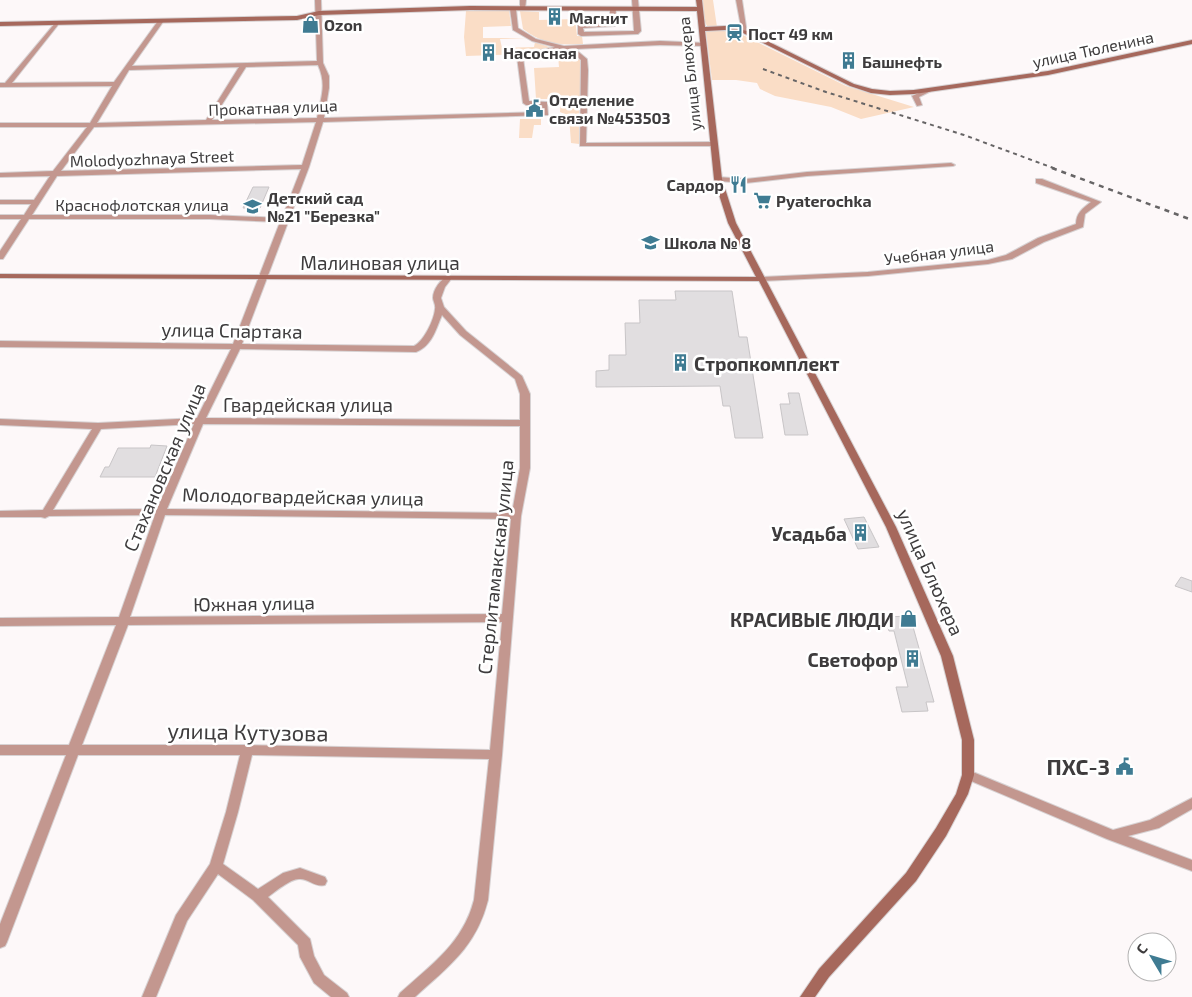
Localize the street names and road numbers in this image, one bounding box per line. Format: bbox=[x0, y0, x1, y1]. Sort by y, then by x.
street label: улица Блюхера bbox=[674, 16, 705, 132]
street label: улица Тюленина bbox=[1031, 27, 1156, 72]
street label: Прокатная улица bbox=[208, 95, 338, 120]
street label: Molodyozhnaya Street bbox=[70, 146, 234, 170]
street label: Краснофлотская улица bbox=[55, 195, 229, 215]
street label: Учебная улица bbox=[883, 236, 995, 269]
street label: Малиновая улица bbox=[300, 251, 460, 275]
street label: улица Спартака bbox=[161, 317, 303, 344]
street label: Стахановская улица bbox=[118, 379, 211, 555]
street label: Гвардейская улица bbox=[223, 393, 393, 417]
street label: Стерлитамакская улица bbox=[472, 459, 519, 675]
street label: Молодогвардейская улица bbox=[182, 482, 424, 511]
street label: улица Блюхера bbox=[892, 505, 969, 639]
street label: Южная улица bbox=[193, 590, 315, 617]
street label: улица Кутузова bbox=[167, 717, 329, 746]

